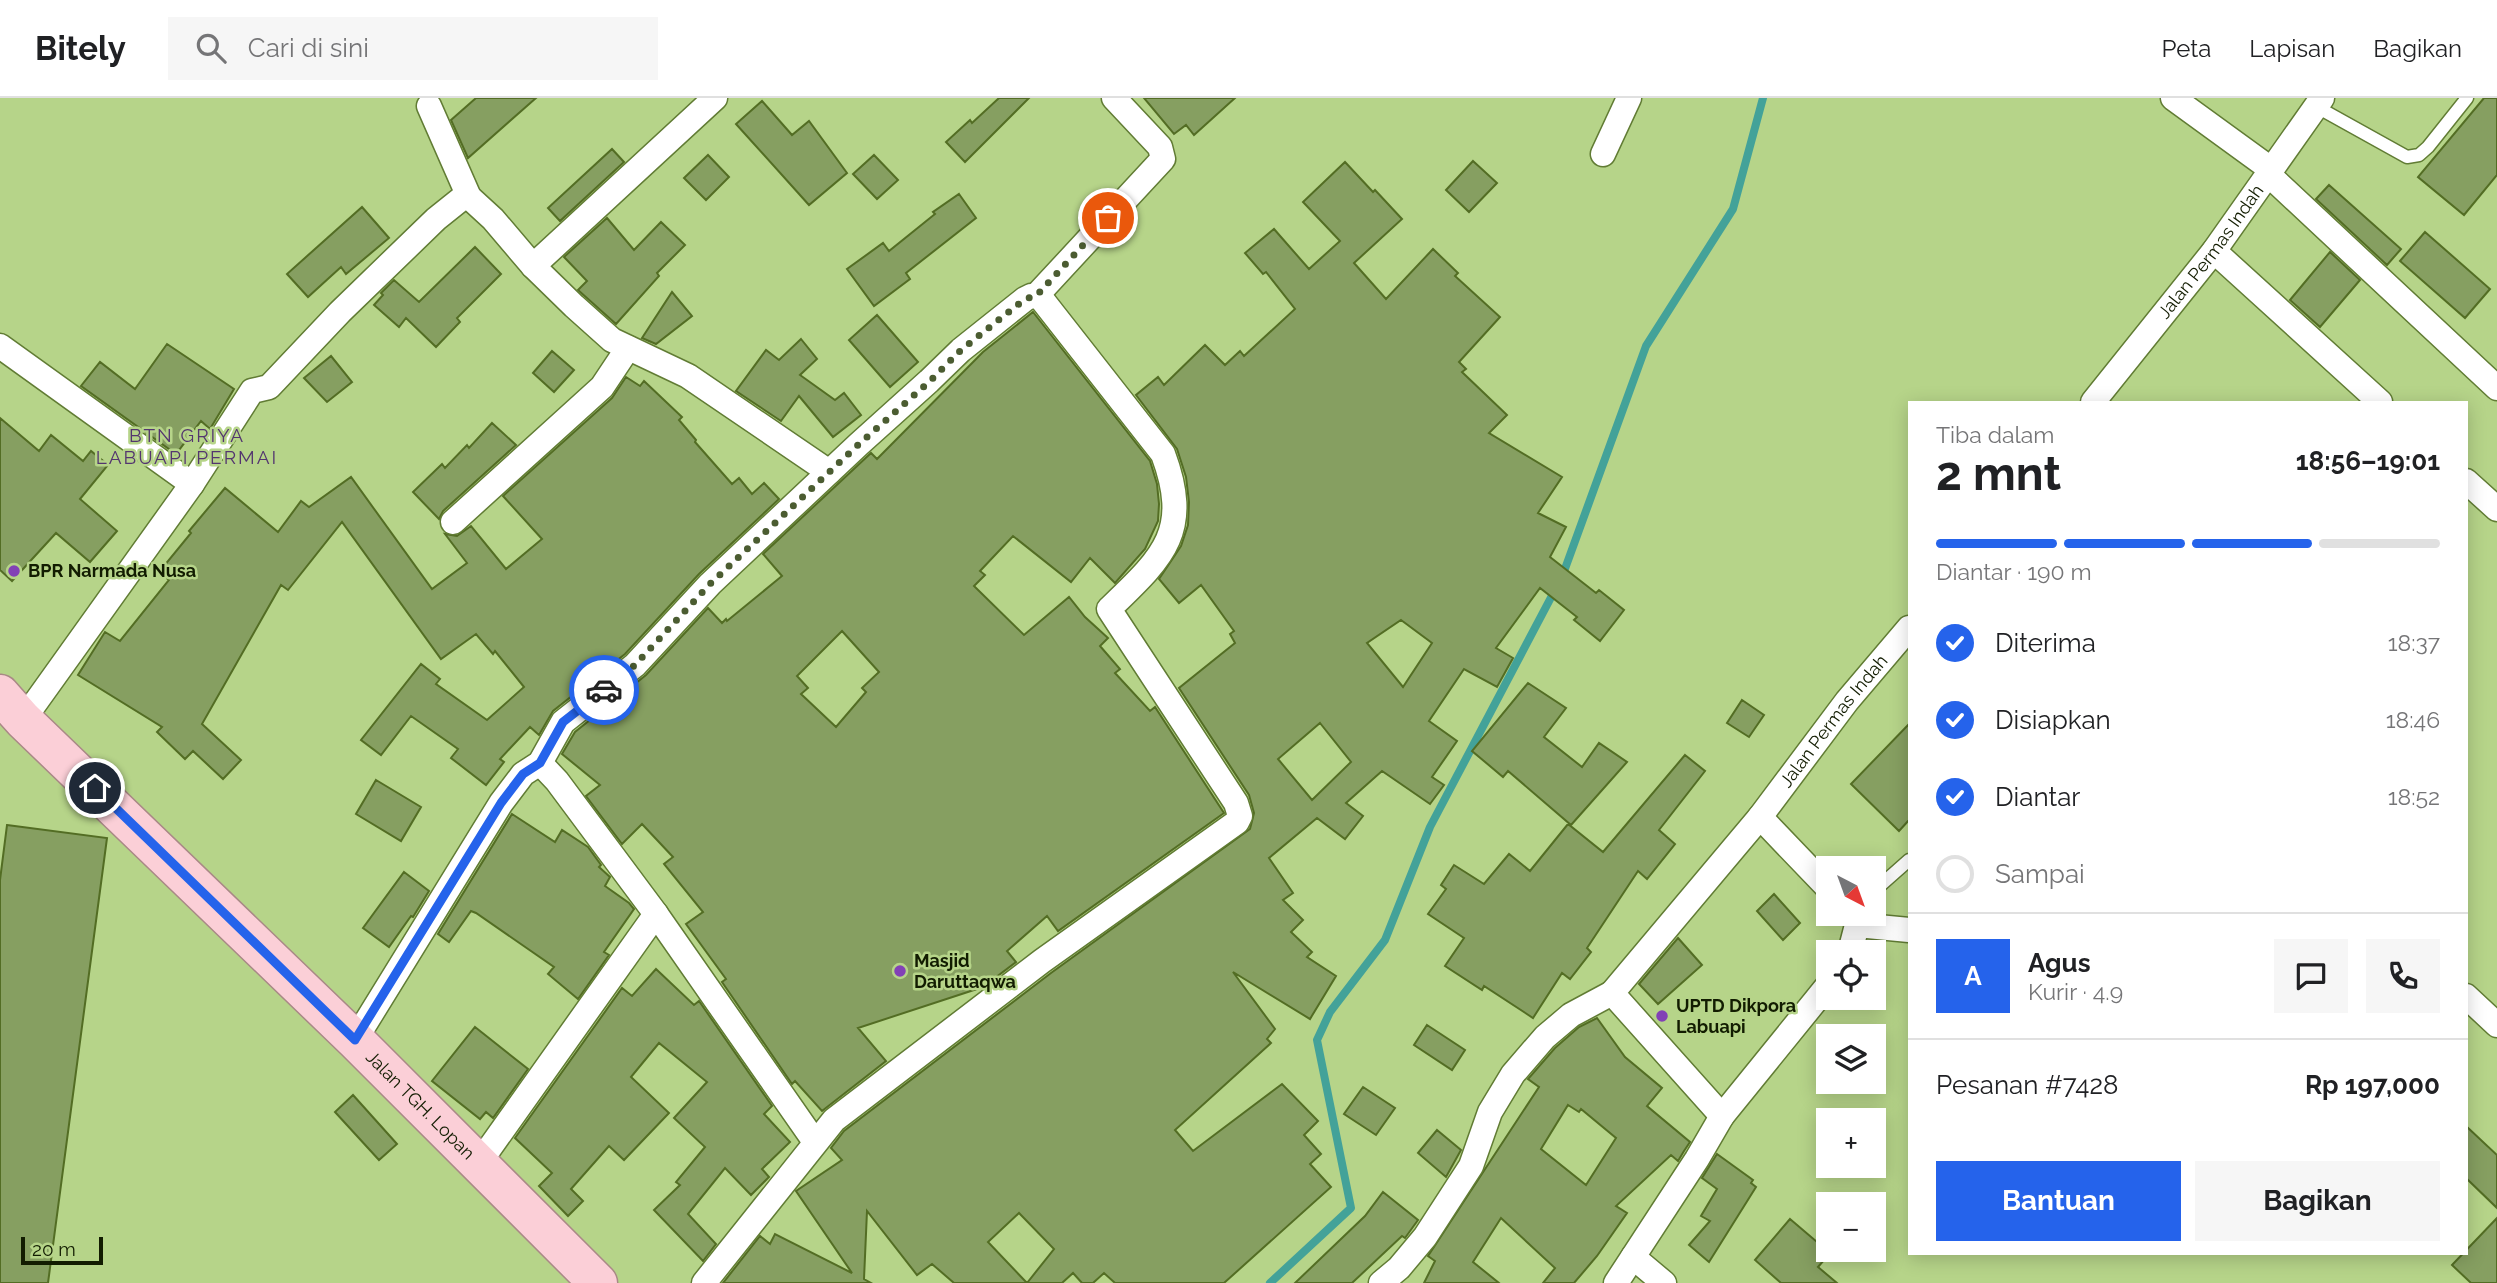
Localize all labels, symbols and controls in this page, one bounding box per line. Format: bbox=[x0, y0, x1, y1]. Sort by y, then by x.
search box bbox=[168, 17, 658, 80]
text: Bitely bbox=[35, 29, 126, 68]
icon: search bbox=[192, 29, 230, 67]
text: Cari di sini bbox=[248, 33, 369, 63]
text: Peta bbox=[2162, 34, 2211, 63]
text: Lapisan bbox=[2249, 34, 2335, 63]
text: Bagikan bbox=[2373, 34, 2462, 63]
street label: Jalan Permas Indah bbox=[2153, 180, 2268, 322]
pin bbox=[1078, 188, 1138, 248]
icon: bag bbox=[1089, 199, 1127, 237]
text: Tiba dalam bbox=[1936, 421, 2054, 448]
district label: BTN GRIYA LABUAPI PERMAI bbox=[96, 424, 278, 468]
text: 18:56–19:01 bbox=[2296, 446, 2440, 476]
text: 2 mnt bbox=[1936, 447, 2061, 501]
text: Diantar · 190 m bbox=[1936, 558, 2092, 585]
place label: BPR Narmada Nusa bbox=[28, 560, 196, 581]
marker: BPR Narmada Nusa bbox=[6, 563, 22, 579]
icon: check bbox=[1936, 624, 1974, 662]
text: Diterima bbox=[1995, 628, 2096, 658]
text: 18:37 bbox=[2388, 629, 2440, 656]
street label: Jalan Permas Indah bbox=[1775, 650, 1892, 791]
courier bbox=[569, 655, 639, 725]
icon: car bbox=[585, 671, 623, 709]
icon: check bbox=[1936, 701, 1974, 739]
text: Disiapkan bbox=[1995, 705, 2111, 735]
text: 18:46 bbox=[2386, 706, 2440, 733]
pin bbox=[65, 758, 125, 818]
icon: home bbox=[76, 769, 114, 807]
icon: check bbox=[1936, 778, 1974, 816]
text: Diantar bbox=[1995, 782, 2080, 812]
text: 18:52 bbox=[2388, 783, 2440, 810]
north arrow bbox=[1816, 856, 1886, 926]
map controls bbox=[1816, 856, 1886, 1262]
text: Sampai bbox=[1995, 859, 2085, 889]
button: chat bbox=[2274, 939, 2348, 1013]
button: phone bbox=[2366, 939, 2440, 1013]
button: locate bbox=[1816, 940, 1886, 1010]
text: Agus bbox=[2028, 948, 2090, 978]
place label: Masjid Daruttaqwa bbox=[914, 950, 1016, 992]
text: A bbox=[1964, 961, 1982, 991]
marker: Masjid Daruttaqwa bbox=[892, 963, 908, 979]
text: Kurir · 4.9 bbox=[2028, 978, 2123, 1005]
place label: UPTD Dikpora Labuapi bbox=[1676, 995, 1796, 1037]
marker: UPTD Dikpora Labuapi bbox=[1654, 1008, 1670, 1024]
button: layers bbox=[1816, 1024, 1886, 1094]
street label: Jalan TGH. Lopan bbox=[362, 1046, 479, 1163]
text: Pesanan #7428 bbox=[1936, 1070, 2118, 1100]
text: Rp 197,000 bbox=[2305, 1070, 2440, 1100]
button: + bbox=[1816, 1108, 1886, 1178]
button: Bantuan bbox=[1936, 1161, 2181, 1241]
button: Bagikan bbox=[2195, 1161, 2440, 1241]
button: − bbox=[1816, 1192, 1886, 1262]
scale bar bbox=[21, 1234, 103, 1266]
text: 20 m bbox=[32, 1238, 76, 1260]

